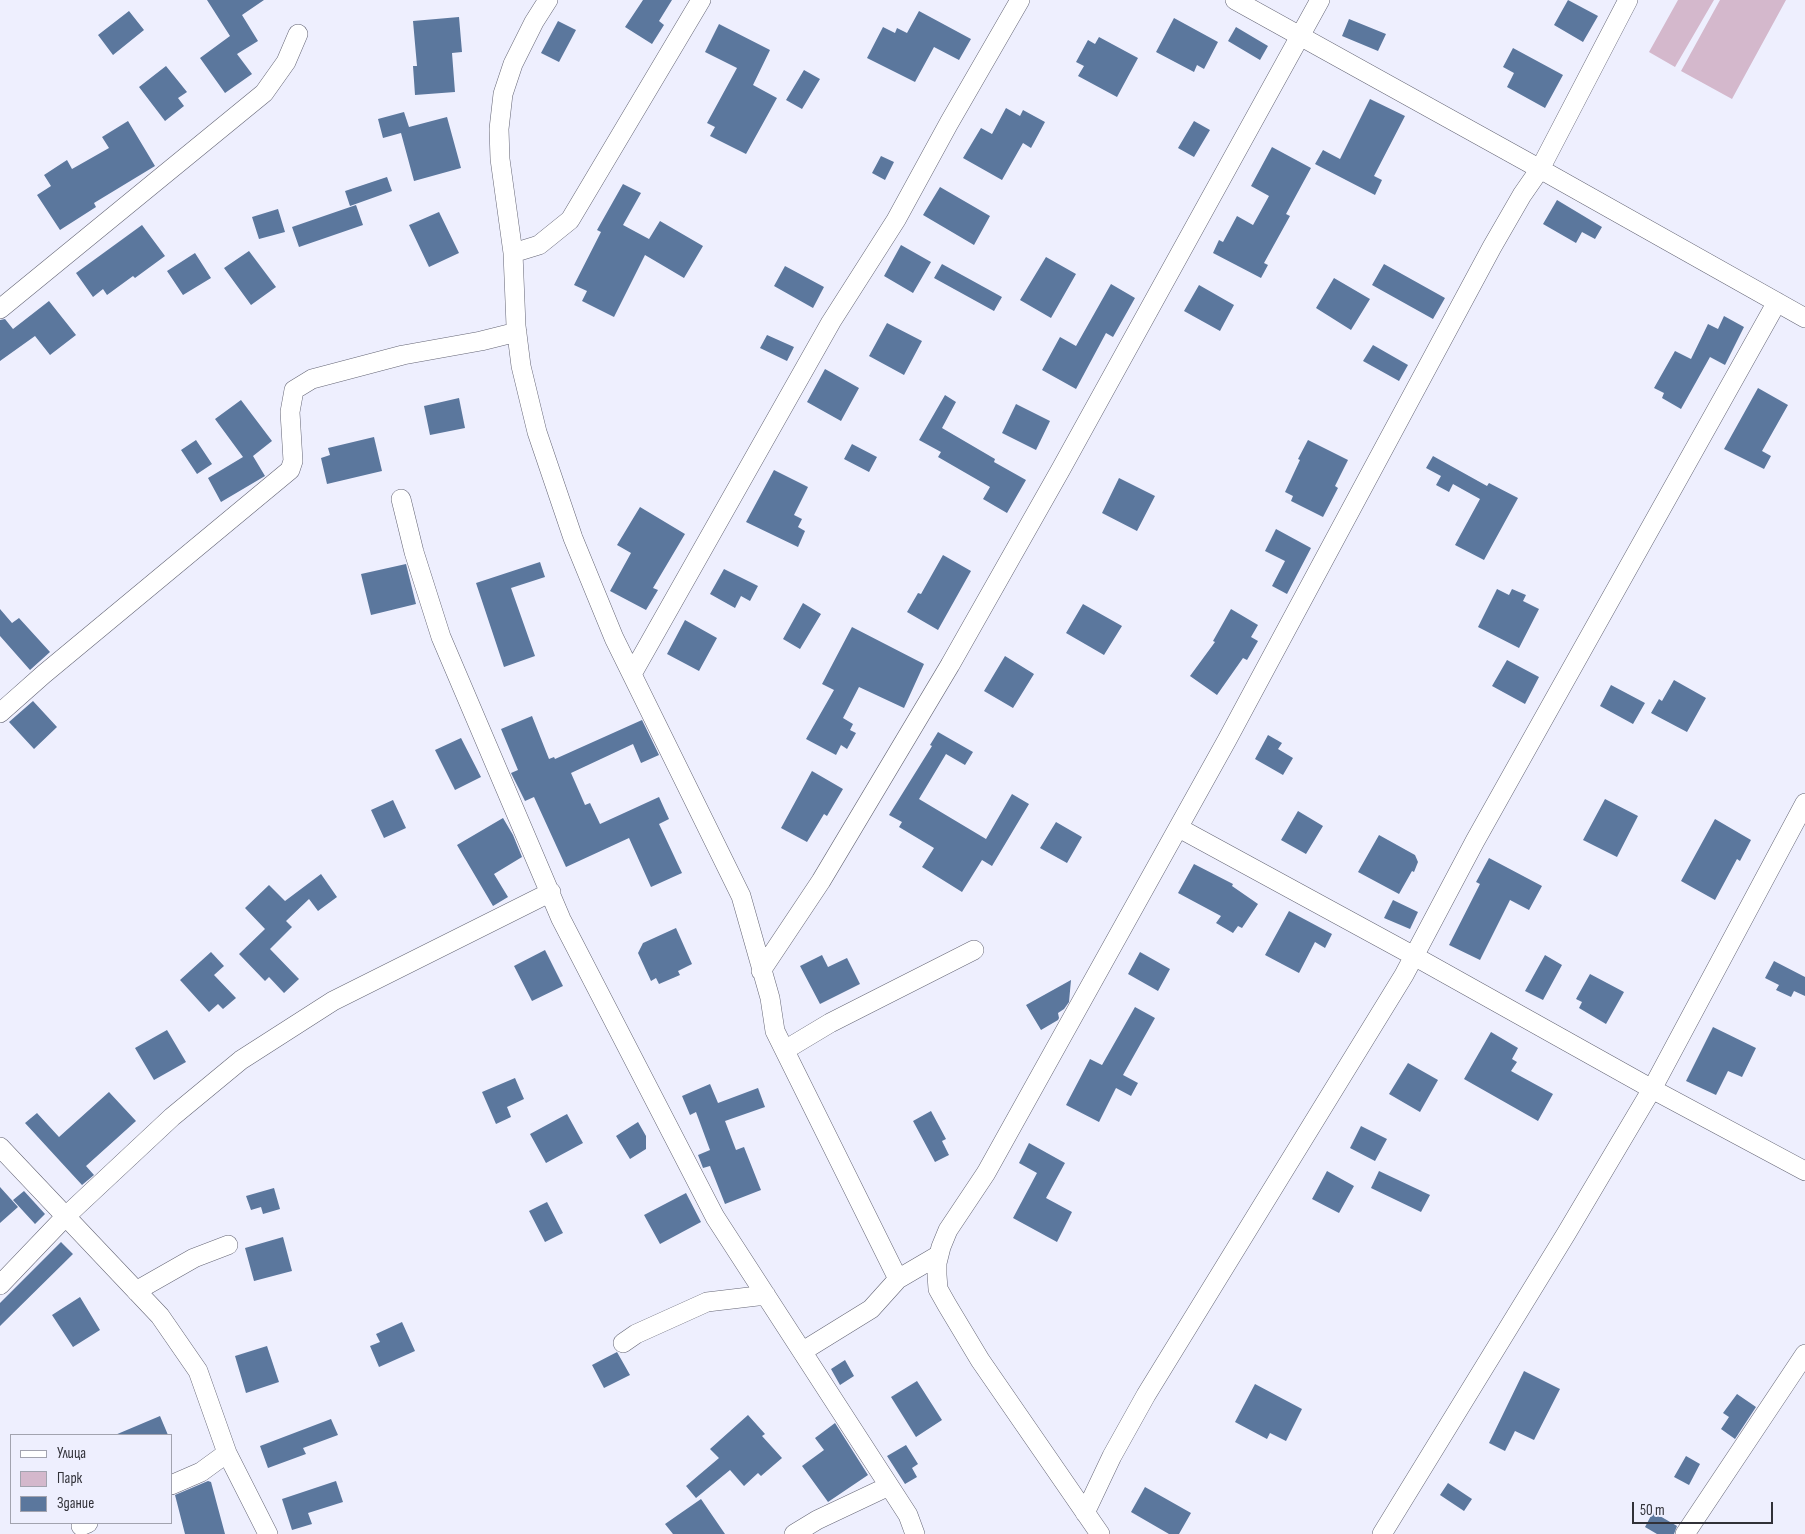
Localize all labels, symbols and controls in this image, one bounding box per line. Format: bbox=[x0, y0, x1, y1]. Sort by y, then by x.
legend bbox=[10, 1434, 172, 1524]
text: Улица bbox=[57, 1444, 86, 1463]
text: Парк bbox=[57, 1469, 82, 1488]
scale bar bbox=[1635, 1492, 1776, 1524]
text: Здание bbox=[57, 1494, 94, 1513]
text: 50 m bbox=[1640, 1501, 1665, 1520]

